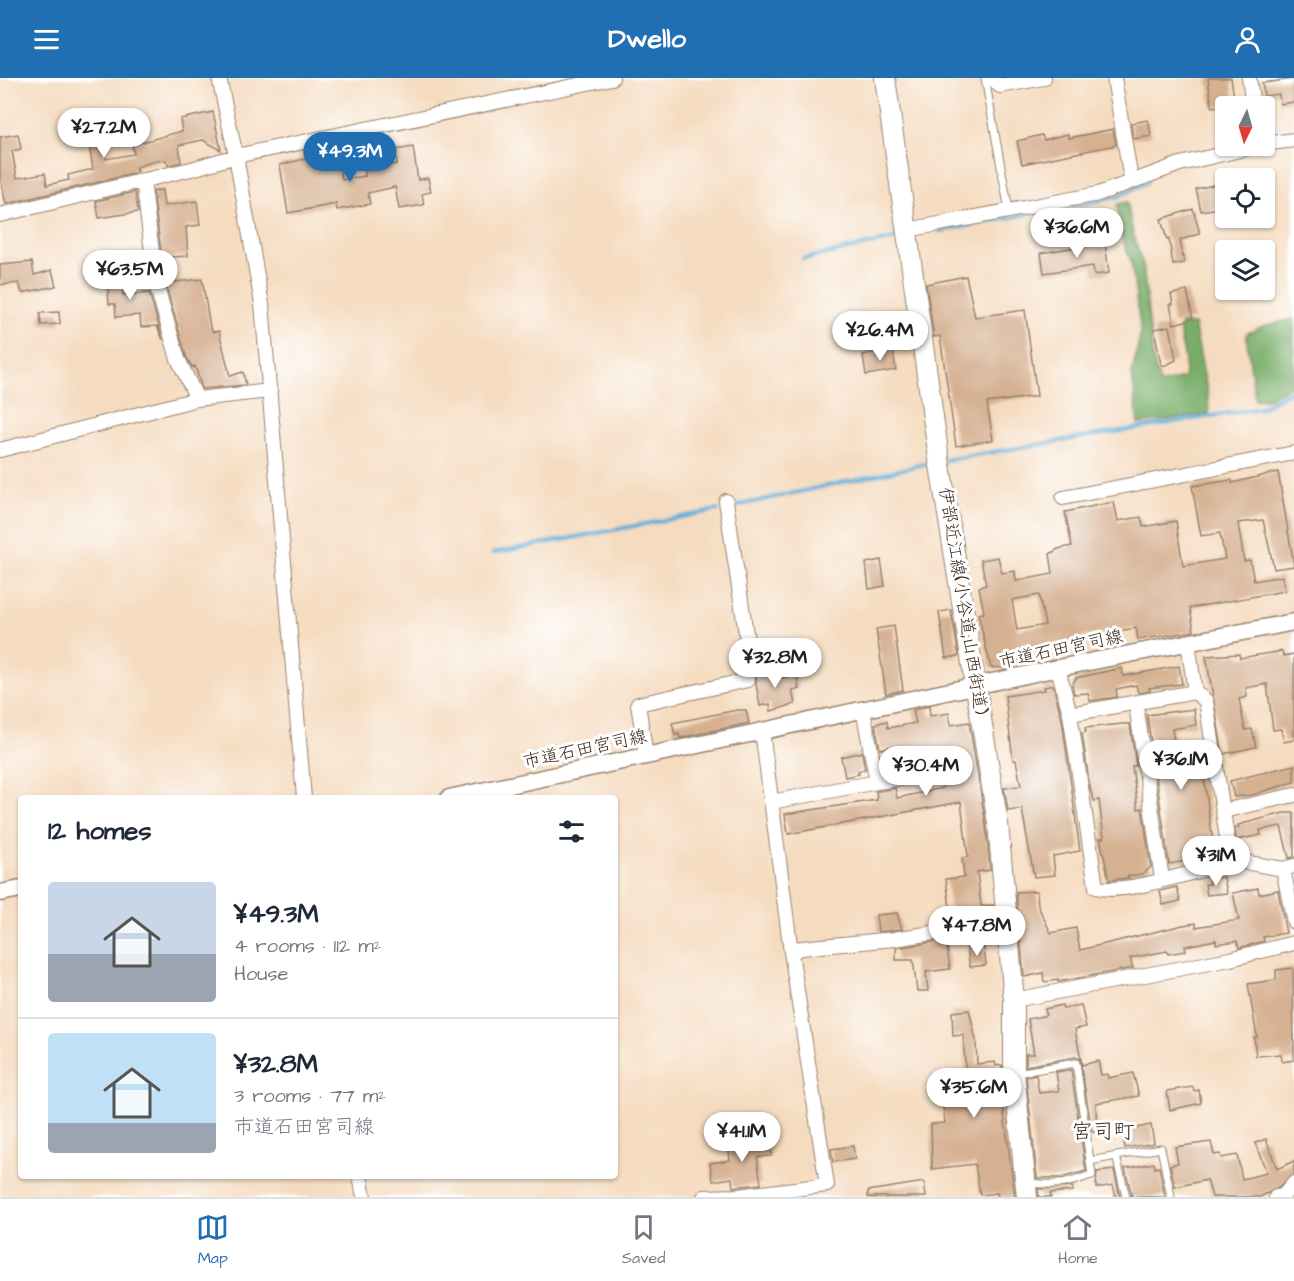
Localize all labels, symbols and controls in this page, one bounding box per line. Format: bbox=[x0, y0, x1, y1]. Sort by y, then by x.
text: Dwello bbox=[608, 20, 686, 58]
icon: menu bbox=[30, 23, 63, 56]
icon: person bbox=[1231, 23, 1264, 56]
north arrow bbox=[1215, 96, 1275, 156]
map controls bbox=[1215, 96, 1275, 300]
pin: ¥27.2M bbox=[55, 108, 153, 159]
text: ¥27.2M bbox=[71, 113, 137, 141]
pin: ¥49.3M bbox=[301, 132, 399, 183]
text: ¥49.3M bbox=[317, 137, 383, 165]
button: locate bbox=[1215, 168, 1275, 228]
pin: ¥36.6M bbox=[1028, 208, 1126, 259]
text: ¥36.6M bbox=[1044, 213, 1110, 241]
button: layers bbox=[1215, 240, 1275, 300]
pin: ¥63.5M bbox=[81, 250, 179, 301]
text: ¥63.5M bbox=[97, 255, 163, 283]
pin: ¥26.4M bbox=[831, 311, 929, 362]
text: ¥26.4M bbox=[846, 316, 914, 344]
street label: 伊部近江線(小谷道;山西街道) bbox=[933, 485, 993, 717]
street label: 市道石田宮司線 bbox=[997, 624, 1125, 674]
pin: ¥32.8M bbox=[726, 638, 824, 689]
text: ¥32.8M bbox=[743, 643, 807, 671]
street label: 市道石田宮司線 bbox=[521, 724, 649, 774]
pin: ¥36.1M bbox=[1132, 740, 1230, 791]
text: ¥36.1M bbox=[1153, 745, 1209, 773]
pin: ¥30.4M bbox=[877, 746, 975, 797]
text: ¥30.4M bbox=[893, 751, 959, 779]
text: 12 homes bbox=[48, 813, 151, 849]
icon: filters bbox=[555, 815, 588, 848]
pin: ¥31M bbox=[1180, 836, 1252, 887]
text: ¥31M bbox=[1196, 841, 1236, 869]
text: ¥49.3M bbox=[234, 896, 319, 932]
icon: home bbox=[96, 906, 168, 978]
pin: ¥47.8M bbox=[928, 906, 1026, 957]
text: ¥47.8M bbox=[943, 911, 1011, 939]
text: 4 rooms · 112 m² bbox=[234, 932, 381, 960]
text: House bbox=[234, 960, 288, 988]
text: ¥32.8M bbox=[234, 1046, 318, 1082]
icon: home bbox=[96, 1057, 168, 1129]
pin: ¥35.6M bbox=[925, 1068, 1023, 1119]
text: ¥35.6M bbox=[941, 1073, 1007, 1101]
text: 3 rooms · 77 m² bbox=[234, 1082, 386, 1110]
pin: ¥41.1M bbox=[693, 1112, 791, 1163]
text: 市道石田宮司線 bbox=[234, 1113, 374, 1141]
text: ¥41.1M bbox=[718, 1117, 766, 1145]
district label: 宮司町 bbox=[1072, 1117, 1135, 1146]
tab: Map bbox=[196, 1211, 229, 1269]
tab: Saved bbox=[622, 1211, 665, 1269]
tab: Home bbox=[1058, 1211, 1098, 1269]

